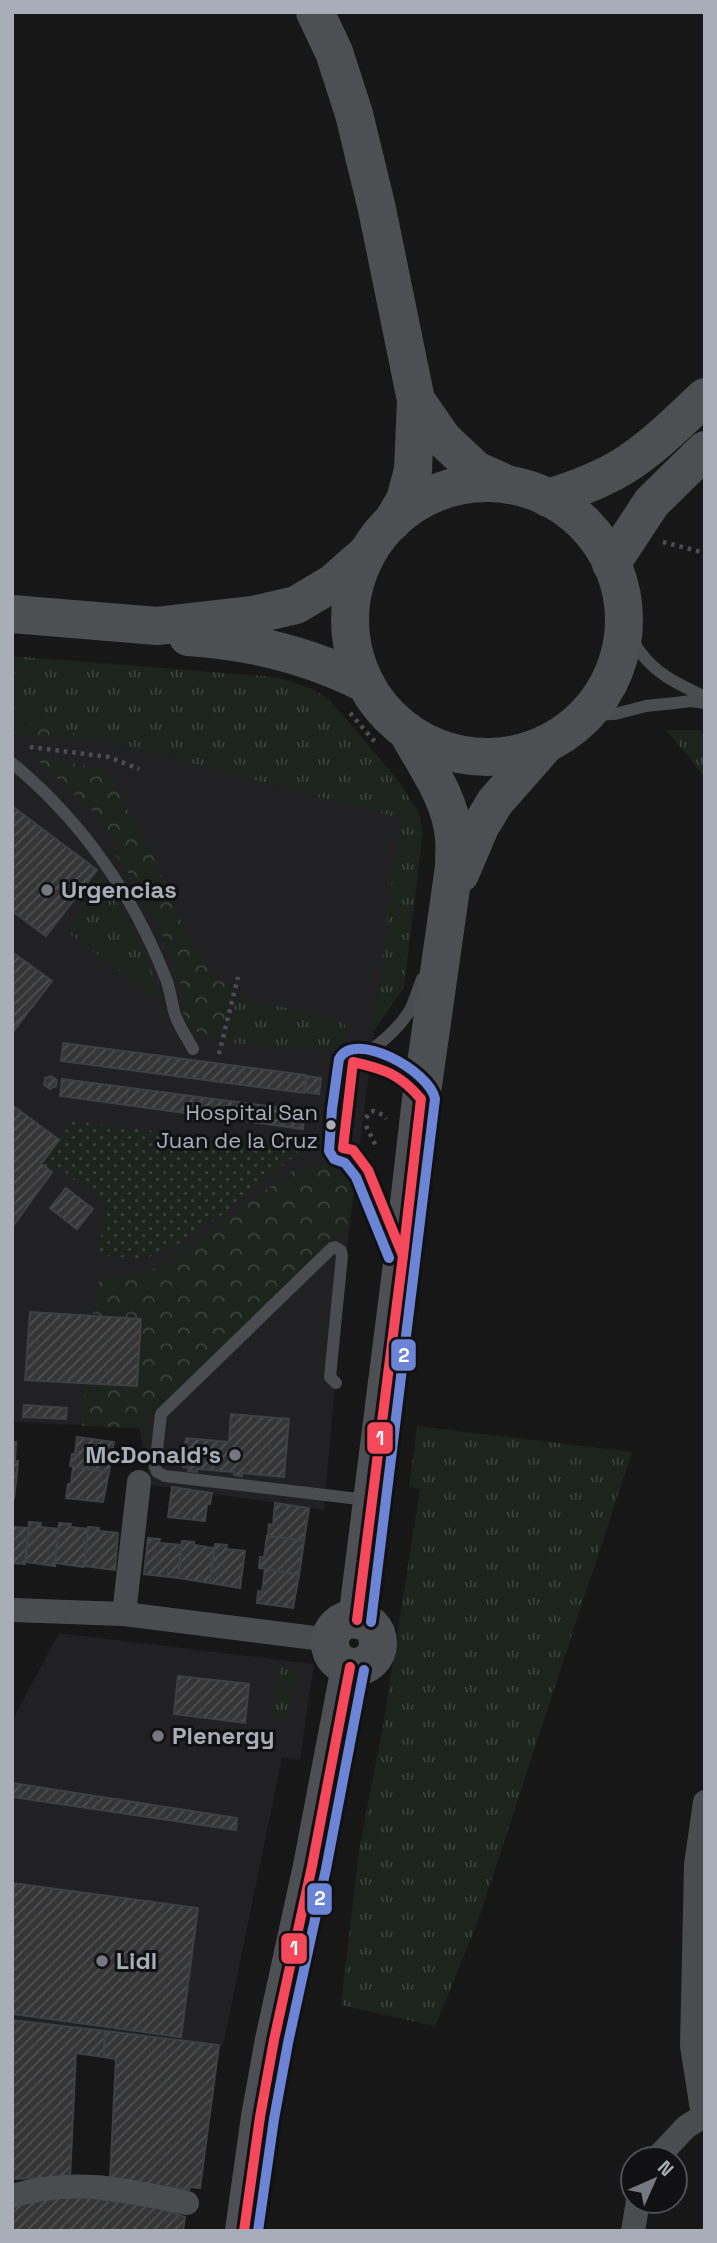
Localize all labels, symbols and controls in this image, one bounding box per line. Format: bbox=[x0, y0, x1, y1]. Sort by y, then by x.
place label: Urgencias bbox=[61, 874, 177, 905]
marker: Urgencias bbox=[39, 882, 55, 898]
place label: Hospital San Juan de la Cruz bbox=[156, 1098, 318, 1154]
marker: Hospital San Juan de la Cruz bbox=[324, 1118, 338, 1132]
line badge: 2 bbox=[390, 1338, 417, 1372]
text: 2 bbox=[398, 1343, 410, 1368]
line badge: 1 bbox=[366, 1421, 394, 1455]
text: 1 bbox=[376, 1426, 384, 1451]
place label: McDonald's bbox=[85, 1439, 221, 1470]
marker: McDonald's bbox=[227, 1447, 243, 1463]
place label: Plenergy bbox=[172, 1720, 275, 1751]
marker: Plenergy bbox=[150, 1728, 166, 1744]
line badge: 2 bbox=[306, 1882, 333, 1916]
text: 2 bbox=[314, 1886, 326, 1911]
line badge: 1 bbox=[280, 1932, 308, 1965]
text: 1 bbox=[290, 1936, 298, 1961]
place label: Lidl bbox=[116, 1945, 157, 1976]
marker: Lidl bbox=[94, 1953, 110, 1969]
north arrow bbox=[619, 2145, 689, 2215]
text: N bbox=[652, 2155, 679, 2182]

